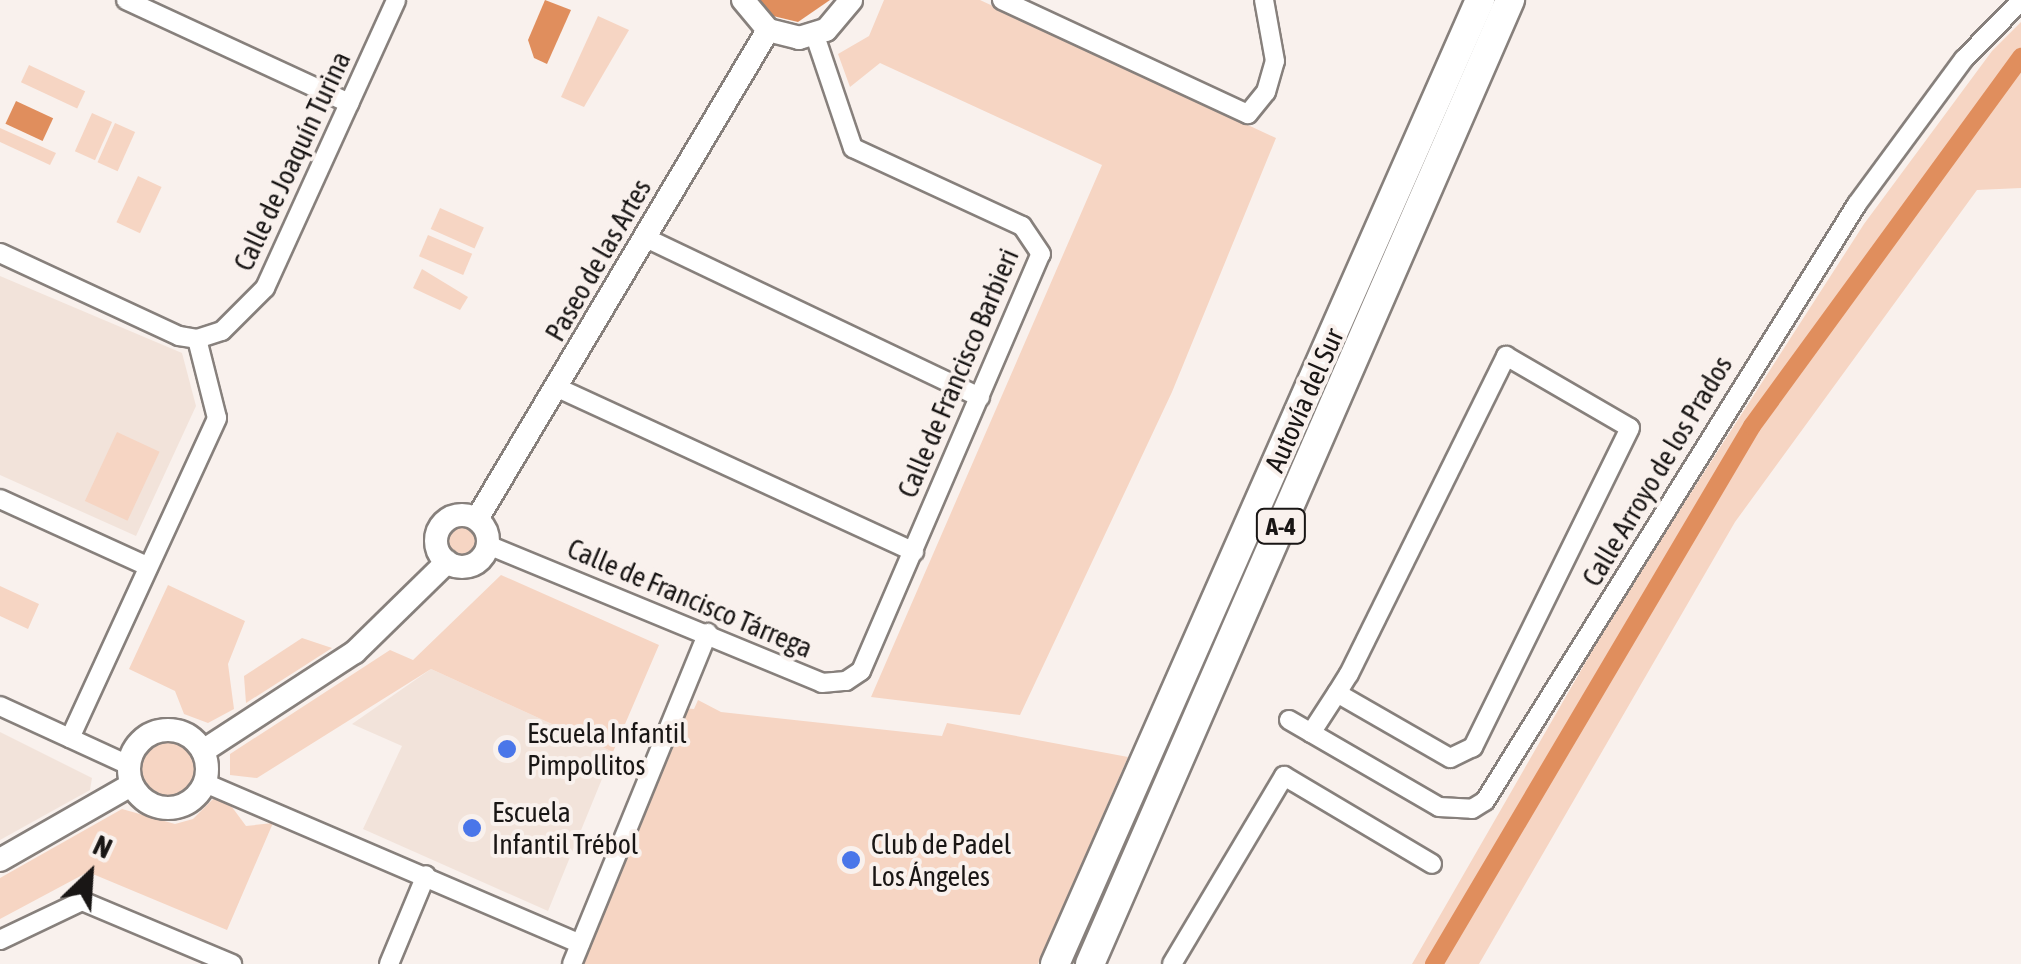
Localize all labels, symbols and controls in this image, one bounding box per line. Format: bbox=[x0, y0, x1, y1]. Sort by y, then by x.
street label: Calle de Joaquín Turina bbox=[226, 46, 358, 276]
street label: Paseo de las Artes bbox=[538, 173, 658, 347]
street label: Calle de Francisco Barbieri bbox=[890, 243, 1026, 503]
street label: Autovía del Sur bbox=[1257, 323, 1351, 477]
street label: Calle Arroyo de los Prados bbox=[1575, 350, 1739, 592]
road number: A-4 bbox=[1254, 506, 1308, 546]
street label: Calle de Francisco Tárrega bbox=[563, 531, 817, 665]
place label: Escuela Infantil Pimpollitos bbox=[527, 716, 687, 782]
marker: Escuela Infantil Pimpollitos bbox=[496, 738, 518, 760]
place label: Escuela Infantil Trébol bbox=[492, 795, 638, 861]
marker: Escuela Infantil Trébol bbox=[461, 817, 483, 839]
north arrow bbox=[40, 824, 140, 924]
place label: Club de Padel Los Ángeles bbox=[871, 827, 1011, 893]
text: N bbox=[88, 829, 117, 865]
marker: Club de Padel Los Ángeles bbox=[840, 849, 862, 871]

